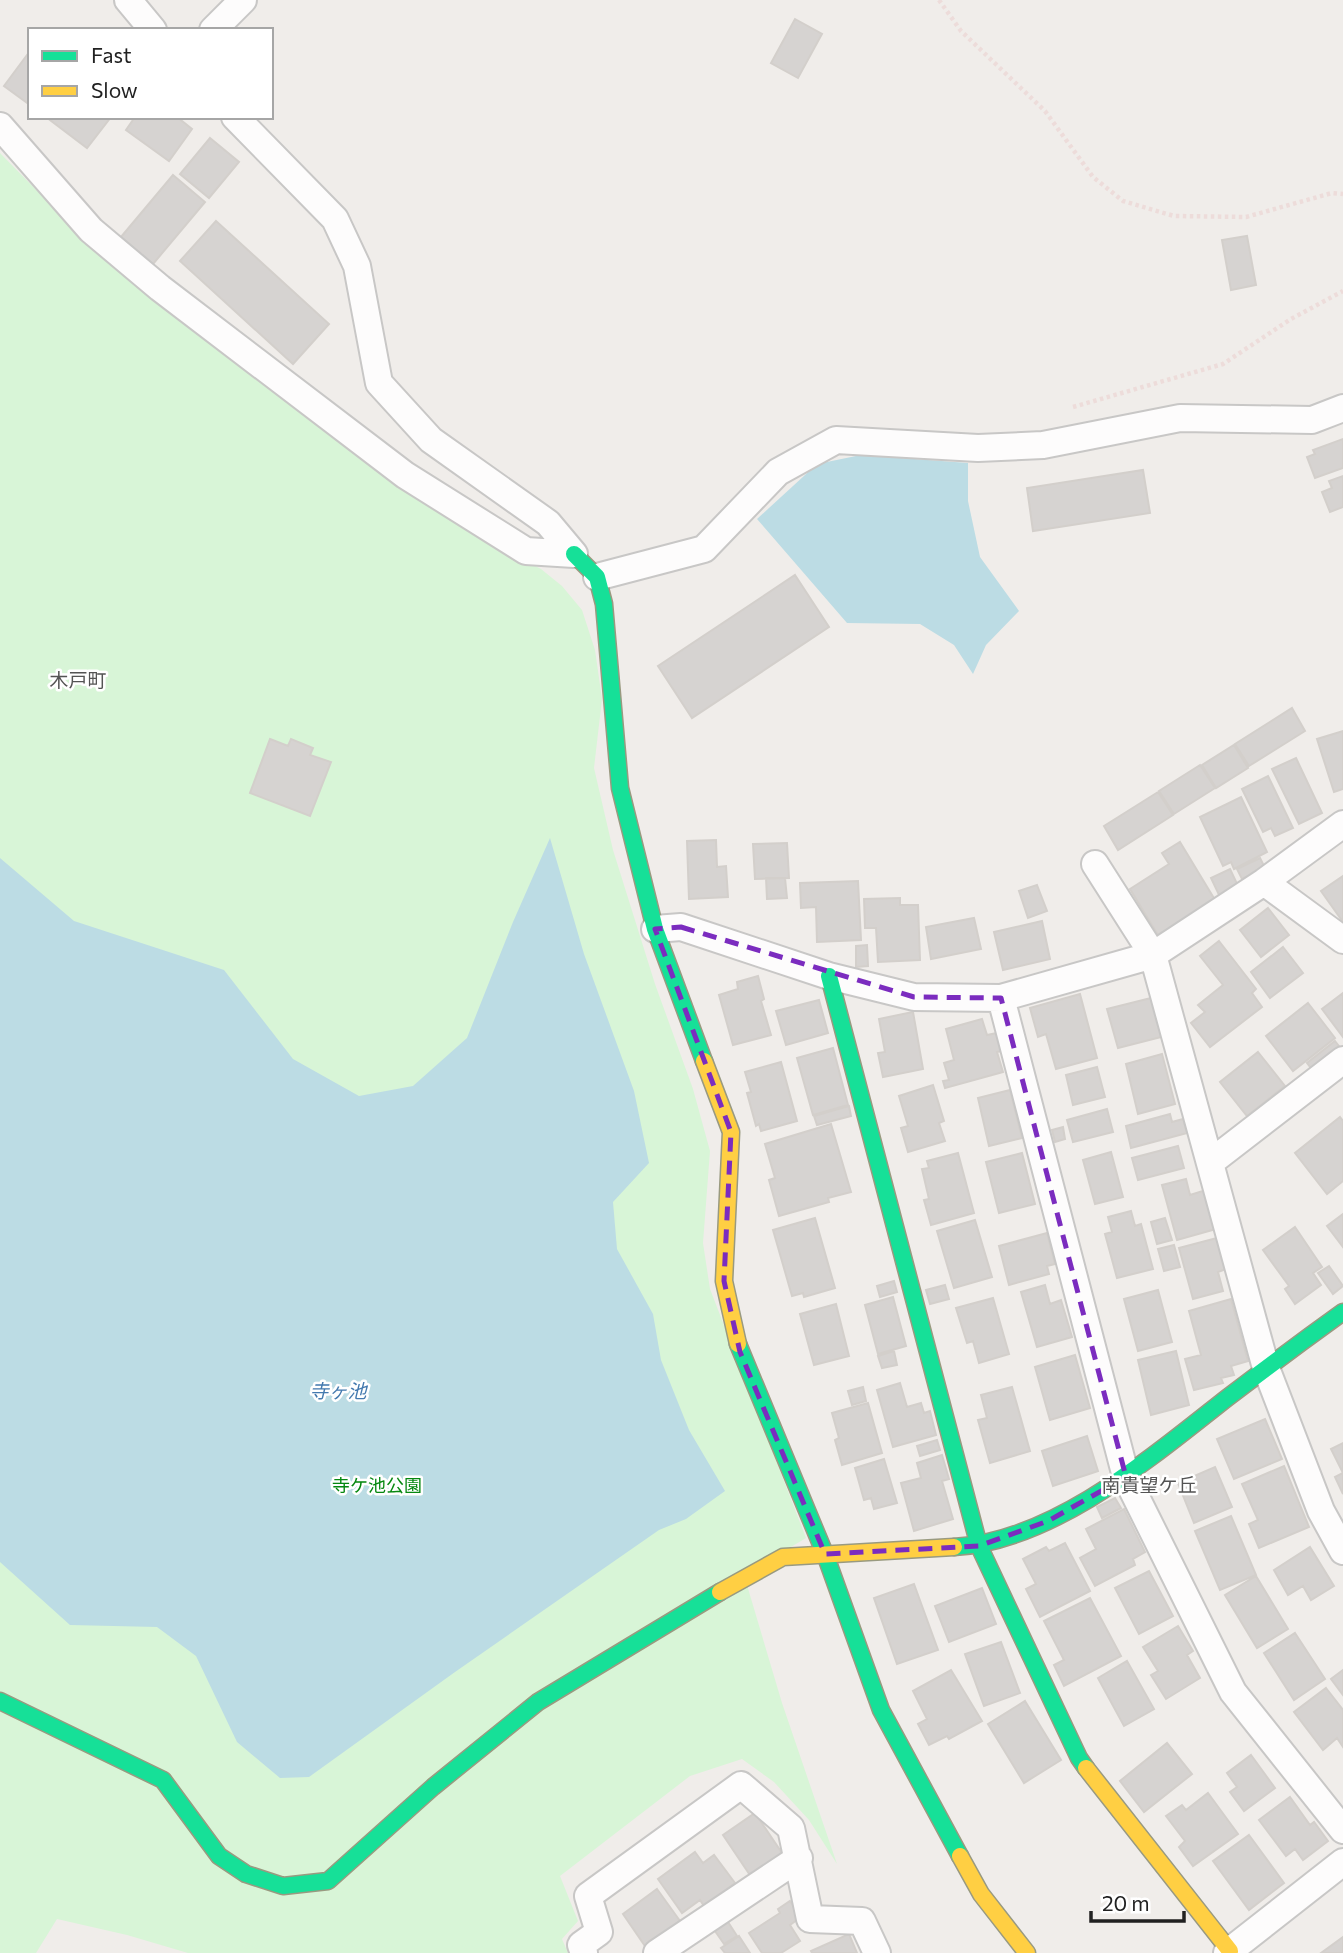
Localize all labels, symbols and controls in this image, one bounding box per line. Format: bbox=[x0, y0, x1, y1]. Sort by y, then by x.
legend bbox=[28, 28, 273, 119]
text: Fast bbox=[91, 42, 132, 67]
text: Slow bbox=[91, 77, 138, 102]
district label: 木戸町 bbox=[49, 668, 107, 691]
water label: 寺ヶ池 bbox=[309, 1379, 368, 1402]
district label: 南貴望ケ丘 bbox=[1101, 1473, 1197, 1496]
park label: 寺ケ池公園 bbox=[332, 1474, 422, 1496]
scale bar bbox=[1091, 1880, 1184, 1924]
text: 20 m bbox=[1102, 1890, 1150, 1915]

